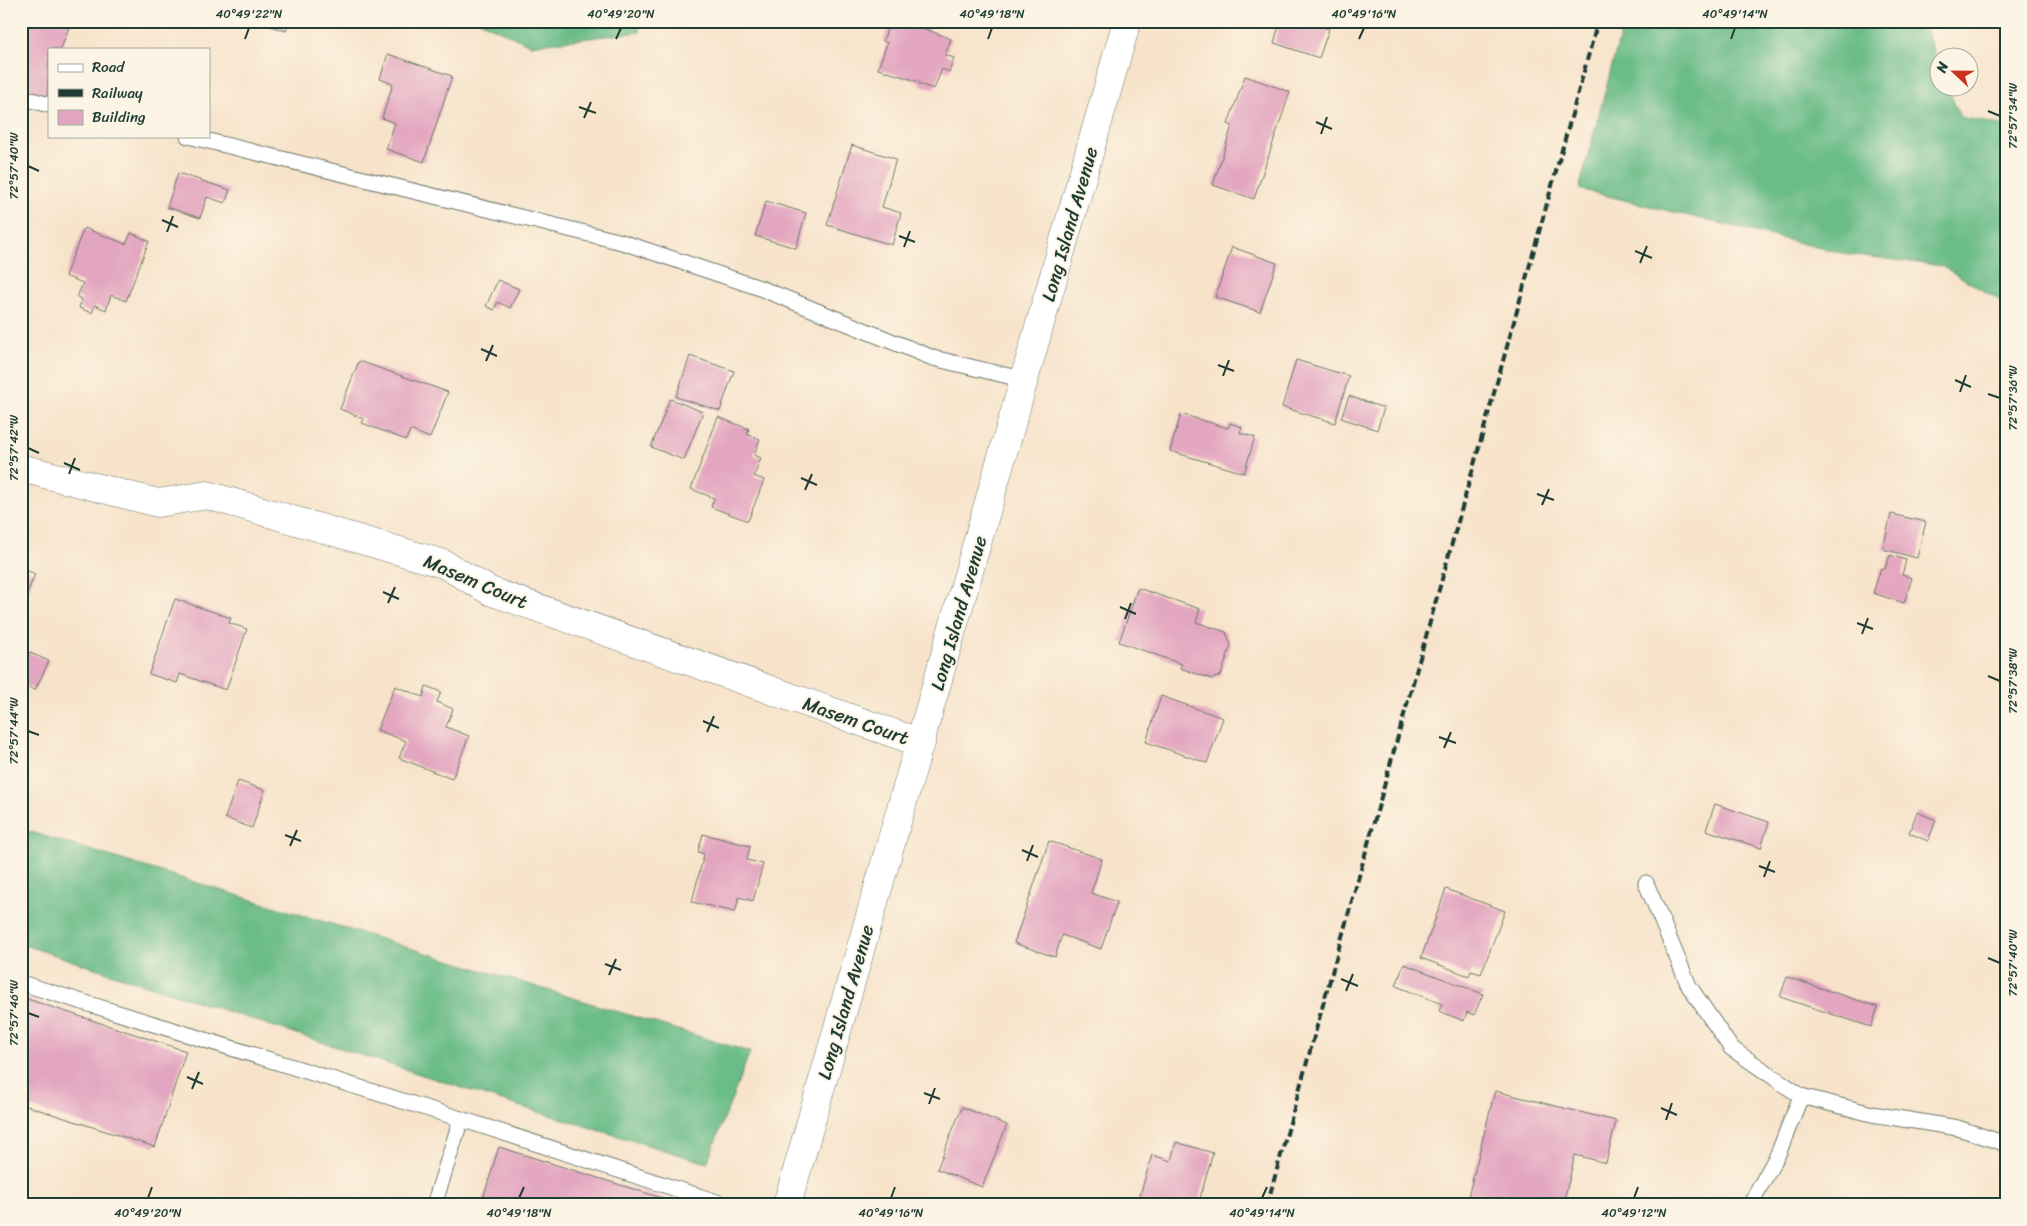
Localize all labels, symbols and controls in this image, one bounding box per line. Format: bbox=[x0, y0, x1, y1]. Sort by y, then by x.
text: 40°49'22"N bbox=[216, 3, 283, 25]
text: 40°49'20"N bbox=[587, 3, 655, 25]
text: 40°49'18"N bbox=[959, 3, 1025, 25]
text: 40°49'16"N bbox=[1332, 3, 1397, 25]
text: 40°49'14"N bbox=[1702, 3, 1768, 25]
legend bbox=[48, 48, 210, 138]
north arrow bbox=[1930, 48, 1980, 98]
text: Road bbox=[92, 54, 125, 80]
text: N bbox=[1929, 58, 1956, 77]
text: Railway bbox=[92, 80, 143, 106]
text: 72°57'34"W bbox=[2002, 82, 2024, 149]
text: Building bbox=[92, 104, 146, 130]
text: 72°57'40"W bbox=[3, 132, 25, 199]
street label: Long Island Avenue bbox=[1032, 143, 1107, 306]
text: 72°57'36"W bbox=[2002, 365, 2024, 431]
text: 72°57'42"W bbox=[3, 414, 25, 481]
street label: Long Island Avenue bbox=[921, 532, 996, 695]
street label: Masem Court bbox=[418, 545, 533, 618]
text: 72°57'38"W bbox=[2002, 647, 2024, 714]
street label: Masem Court bbox=[798, 687, 914, 754]
text: 72°57'44"W bbox=[3, 697, 25, 764]
street label: Long Island Avenue bbox=[808, 921, 883, 1084]
text: 72°57'40"W bbox=[2002, 929, 2024, 996]
text: 72°57'46"W bbox=[3, 979, 25, 1046]
text: 40°49'20"N bbox=[114, 1202, 182, 1224]
text: 40°49'18"N bbox=[486, 1202, 552, 1224]
text: 40°49'16"N bbox=[859, 1202, 924, 1224]
text: 40°49'14"N bbox=[1229, 1202, 1295, 1224]
text: 40°49'12"N bbox=[1602, 1202, 1667, 1224]

